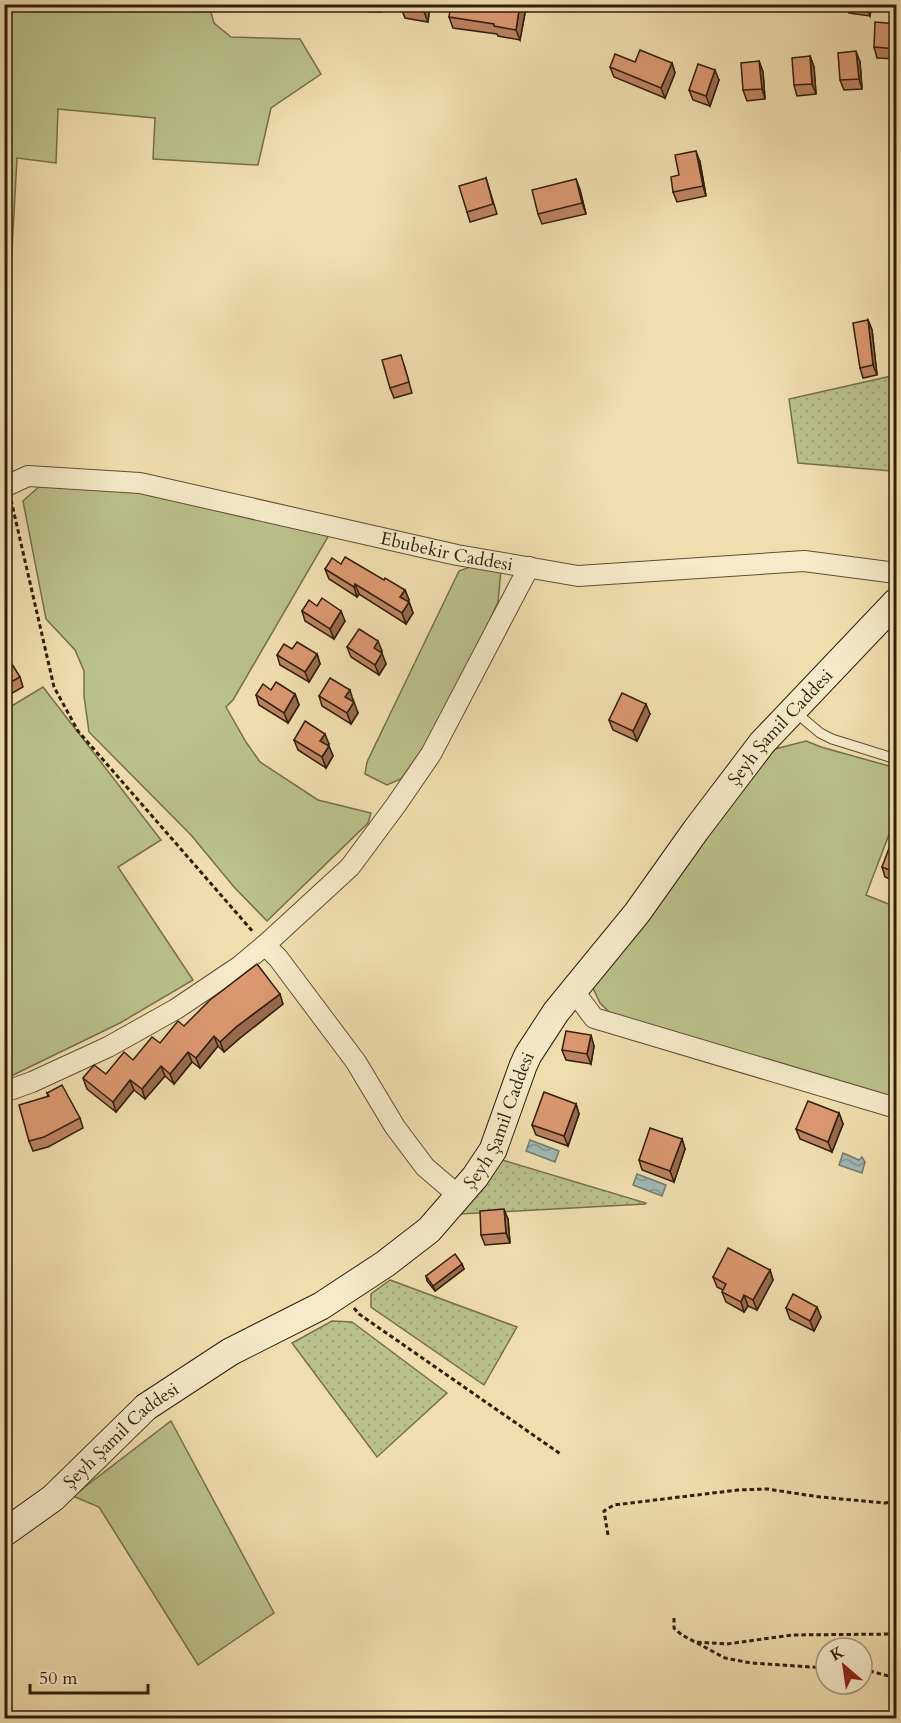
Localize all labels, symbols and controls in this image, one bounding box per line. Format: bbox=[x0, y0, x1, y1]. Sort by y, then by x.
street label: Ebubekir Caddesi bbox=[378, 526, 515, 577]
street label: Şeyh Şamil Caddesi bbox=[722, 664, 839, 791]
street label: Şeyh Şamil Caddesi bbox=[458, 1048, 541, 1195]
street label: Şeyh Şamil Caddesi bbox=[58, 1377, 184, 1494]
north arrow bbox=[814, 1636, 874, 1696]
text: K bbox=[826, 1641, 848, 1667]
scale bar bbox=[30, 1657, 148, 1695]
text: 50 m bbox=[39, 1666, 78, 1691]

